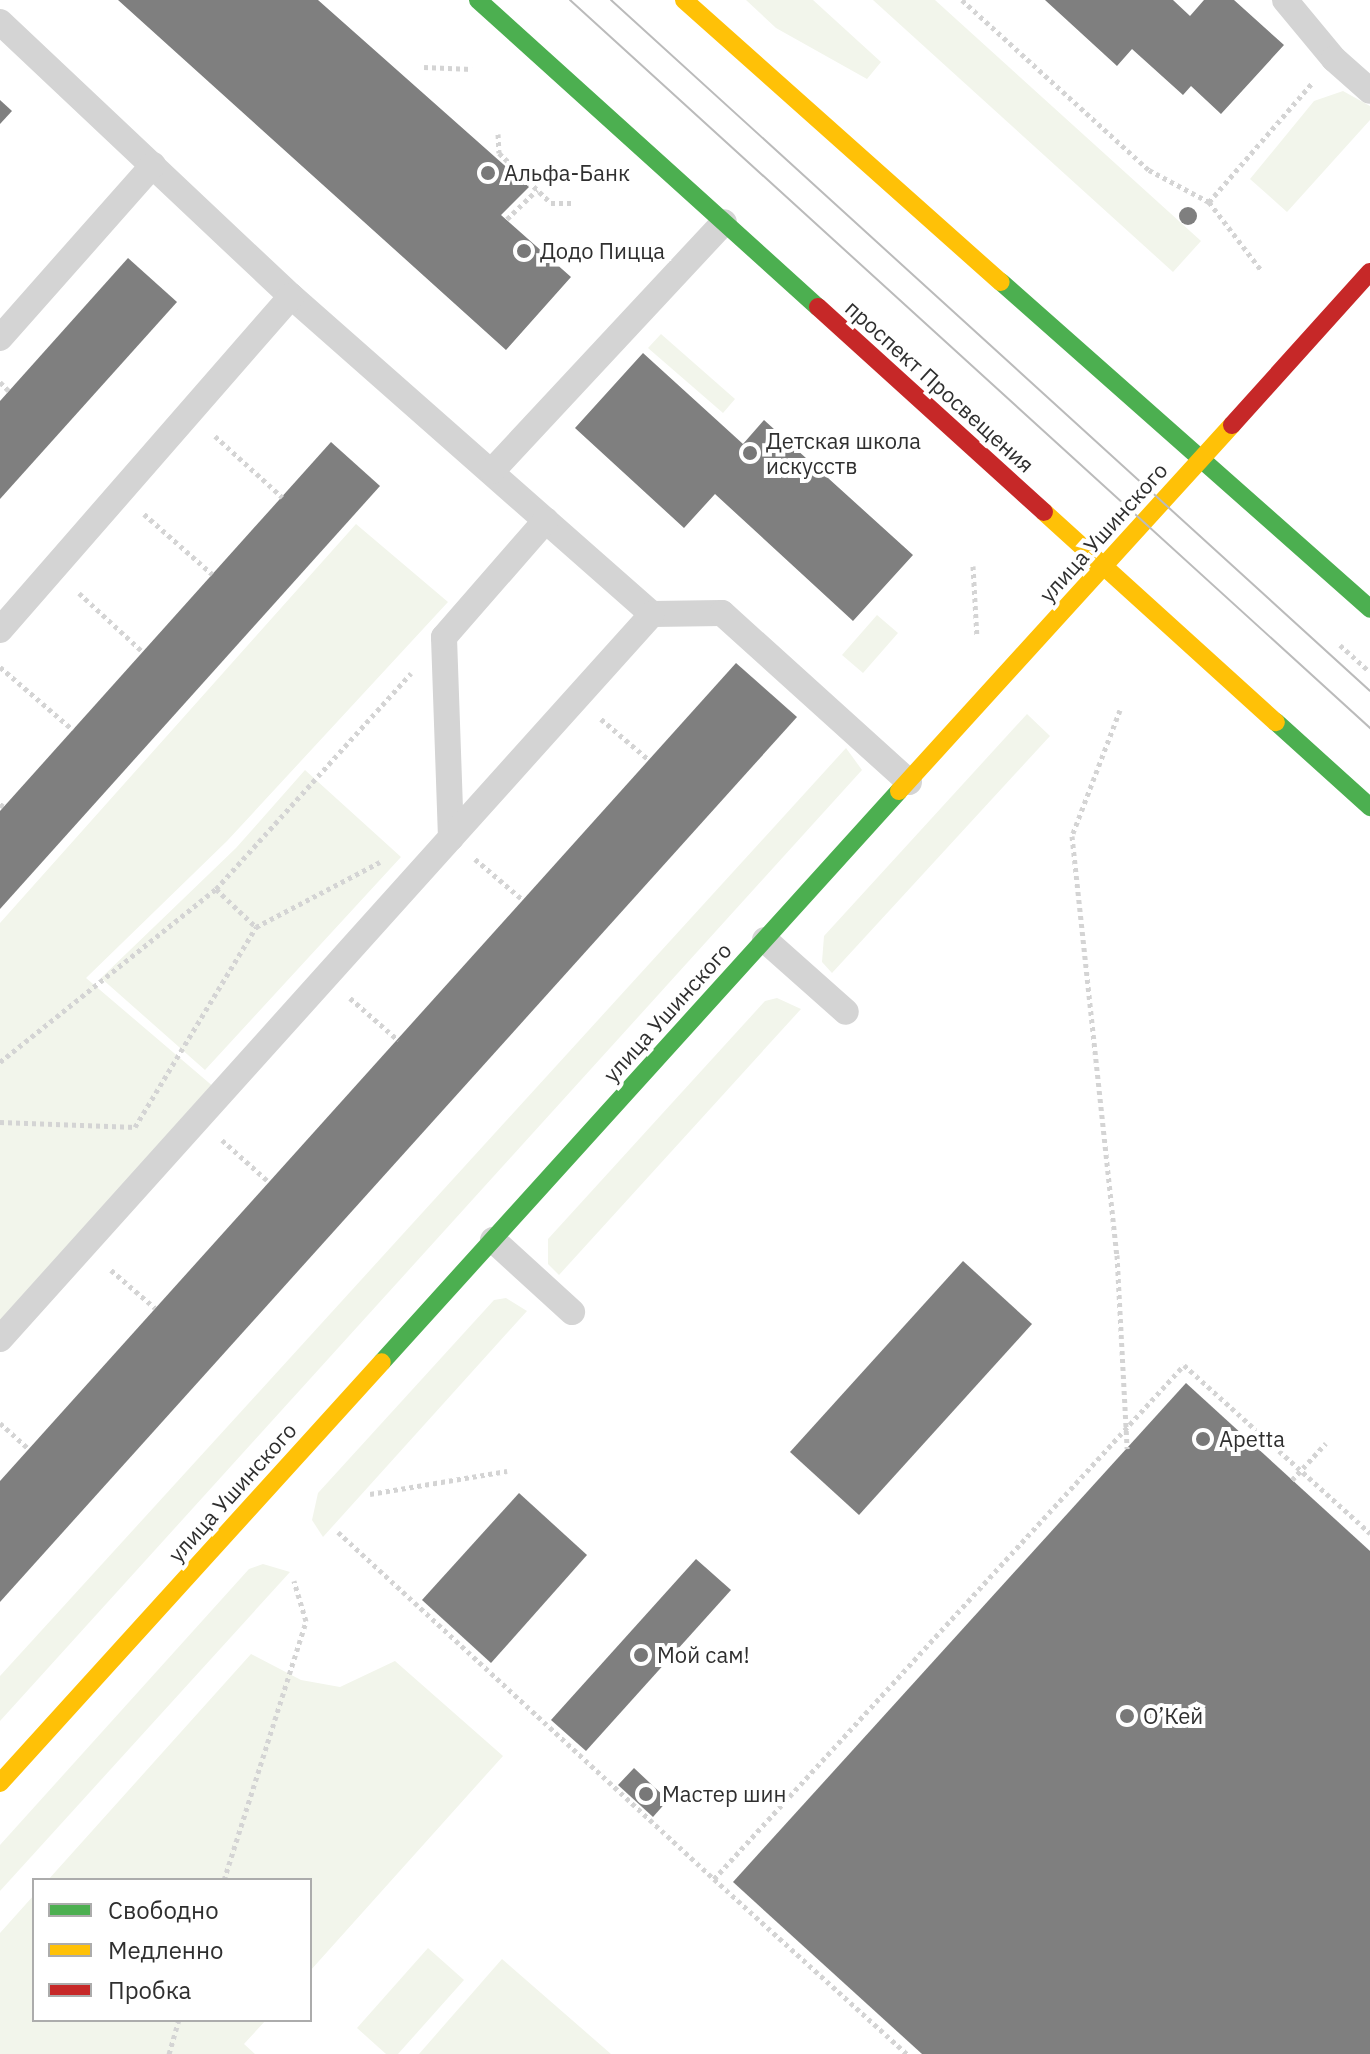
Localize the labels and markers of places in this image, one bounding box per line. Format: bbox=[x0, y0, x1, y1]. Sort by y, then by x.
place label: Альфа-Банк bbox=[504, 160, 630, 186]
marker: Альфа-Банк bbox=[479, 164, 497, 182]
place label: Додо Пицца bbox=[540, 238, 665, 264]
marker: Додо Пицца bbox=[515, 242, 533, 260]
place label: Детская школа искусств bbox=[766, 427, 921, 478]
marker: Детская школа искусств bbox=[741, 444, 759, 462]
place label: Apetta bbox=[1219, 1426, 1285, 1452]
marker: Apetta bbox=[1194, 1430, 1212, 1448]
place label: Мой сам! bbox=[657, 1642, 750, 1668]
marker: Мой сам! bbox=[632, 1646, 650, 1664]
place label: О’Кей bbox=[1143, 1703, 1203, 1729]
marker: О’Кей bbox=[1118, 1707, 1136, 1725]
place label: Мастер шин bbox=[662, 1781, 786, 1807]
marker: Мастер шин bbox=[637, 1785, 655, 1803]

